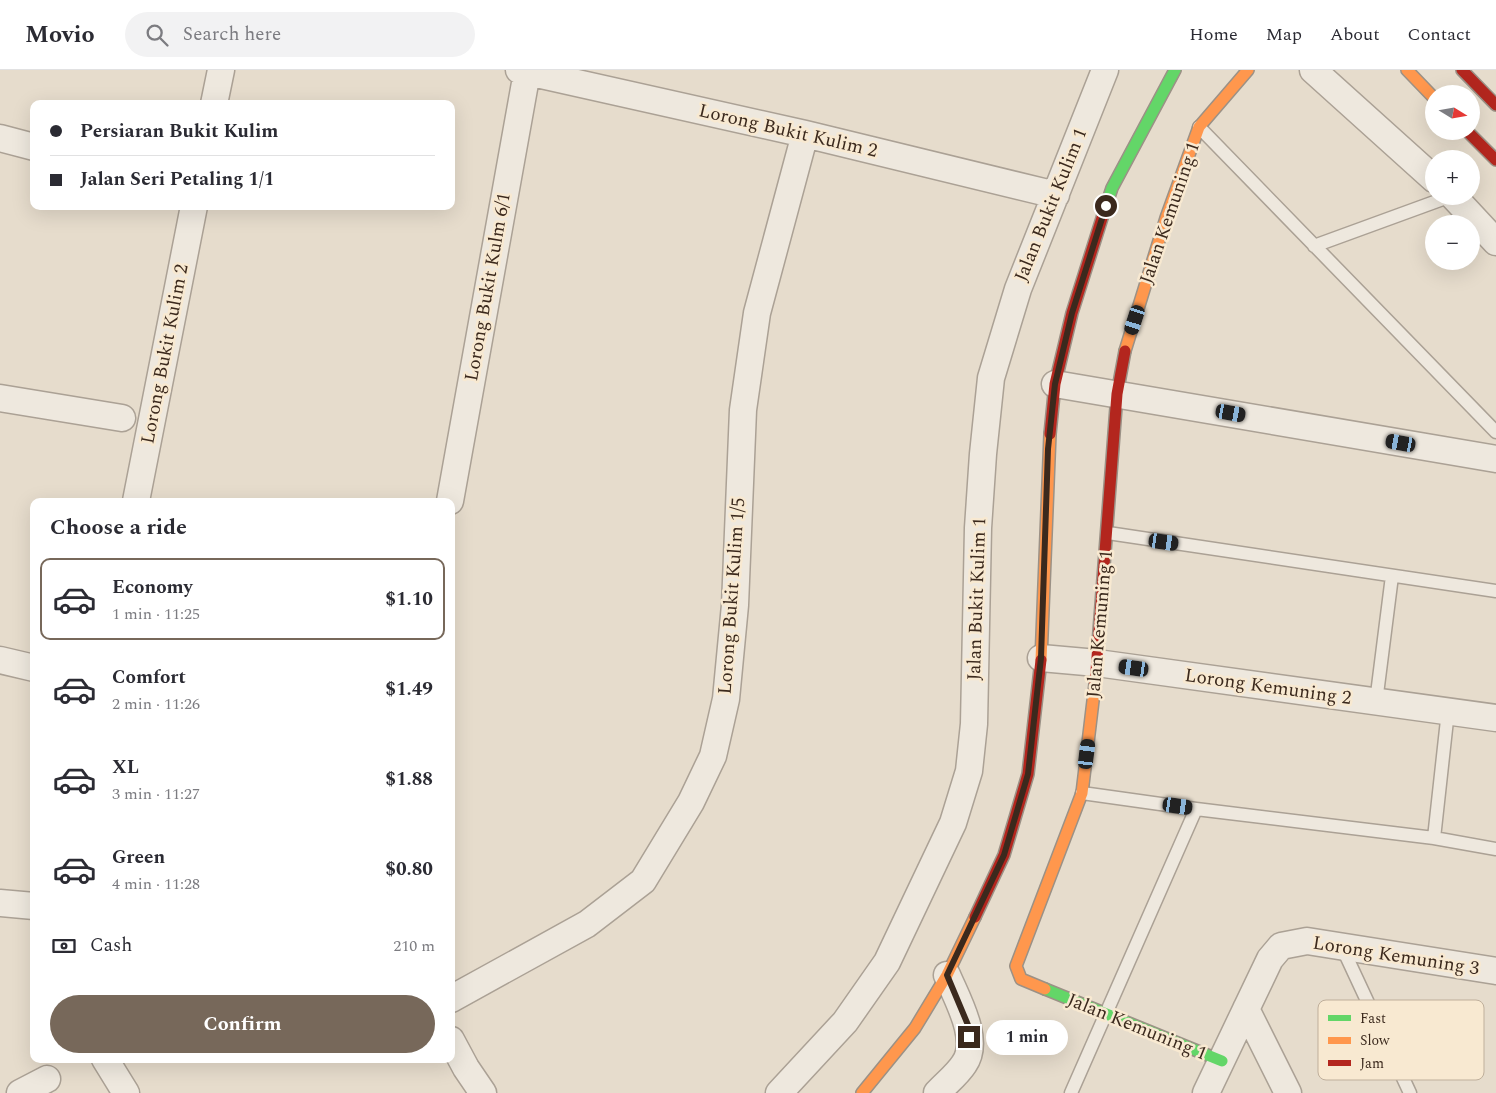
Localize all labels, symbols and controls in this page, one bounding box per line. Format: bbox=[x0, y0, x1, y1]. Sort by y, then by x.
search box bbox=[125, 12, 475, 57]
text: Movio bbox=[25, 17, 95, 53]
text: Search here bbox=[183, 20, 281, 49]
icon: search bbox=[143, 21, 171, 49]
text: Home bbox=[1189, 21, 1238, 48]
text: Map bbox=[1266, 21, 1302, 48]
text: About bbox=[1330, 21, 1380, 48]
text: Contact bbox=[1408, 21, 1471, 48]
north arrow bbox=[1425, 85, 1480, 140]
map controls bbox=[1425, 85, 1480, 270]
street label: Lorong Bukit Kulim 2 bbox=[696, 96, 880, 166]
text: Persiaran Bukit Kulim bbox=[80, 117, 278, 146]
street label: Jalan Bukit Kulim 1 bbox=[1007, 124, 1095, 286]
street label: Jalan Kemuning 1 bbox=[1132, 138, 1208, 288]
button: + bbox=[1425, 150, 1480, 205]
text: Jalan Seri Petaling 1/1 bbox=[80, 165, 274, 194]
street label: Lorong Bukit Kulm 6/1 bbox=[457, 190, 519, 384]
route start bbox=[1095, 195, 1117, 217]
button: − bbox=[1425, 215, 1480, 270]
street label: Lorong Bukit Kulim 2 bbox=[133, 261, 197, 447]
car bbox=[1123, 303, 1146, 337]
car bbox=[1214, 403, 1247, 423]
car bbox=[1384, 433, 1417, 453]
street label: Lorong Bukit Kulim 1/5 bbox=[711, 497, 753, 695]
text: Choose a ride bbox=[50, 511, 187, 544]
street label: Jalan Bukit Kulim 1 bbox=[960, 517, 994, 681]
car bbox=[1148, 532, 1179, 552]
street label: Jalan Kemuning 1 bbox=[1079, 549, 1121, 699]
text: Economy bbox=[112, 573, 193, 602]
icon: car bbox=[52, 577, 97, 622]
text: $1.10 bbox=[385, 585, 433, 614]
text: 1 min · 11:25 bbox=[112, 602, 200, 626]
car bbox=[1118, 658, 1149, 678]
street label: Lorong Kemuning 2 bbox=[1183, 661, 1353, 713]
text: Comfort bbox=[112, 663, 186, 692]
icon: car bbox=[52, 667, 97, 712]
text: $1.49 bbox=[385, 675, 433, 704]
text: 2 min · 11:26 bbox=[112, 692, 200, 716]
car bbox=[1077, 738, 1096, 770]
text: XL bbox=[112, 753, 139, 782]
icon: car bbox=[52, 757, 97, 802]
text: $1.88 bbox=[385, 765, 433, 794]
text: 3 min · 11:27 bbox=[112, 782, 200, 806]
car bbox=[1162, 796, 1193, 816]
text: Green bbox=[112, 843, 165, 872]
icon: car bbox=[52, 847, 97, 892]
text: $0.80 bbox=[385, 855, 433, 884]
text: 4 min · 11:28 bbox=[112, 872, 200, 896]
street label: Lorong Kemuning 3 bbox=[1311, 929, 1482, 984]
text: Cash bbox=[90, 931, 132, 960]
icon: cash bbox=[50, 932, 78, 960]
text: 210 m bbox=[393, 934, 435, 958]
street label: Jalan Kemuning 1 bbox=[1063, 986, 1211, 1068]
button: Confirm bbox=[50, 995, 435, 1053]
legend bbox=[1318, 1000, 1484, 1080]
text: Fast bbox=[1360, 1008, 1386, 1029]
callout: 1 min bbox=[986, 1020, 1069, 1054]
text: 1 min bbox=[1006, 1025, 1048, 1049]
route end bbox=[958, 1026, 980, 1048]
text: Slow bbox=[1360, 1030, 1390, 1051]
text: Jam bbox=[1360, 1053, 1384, 1074]

